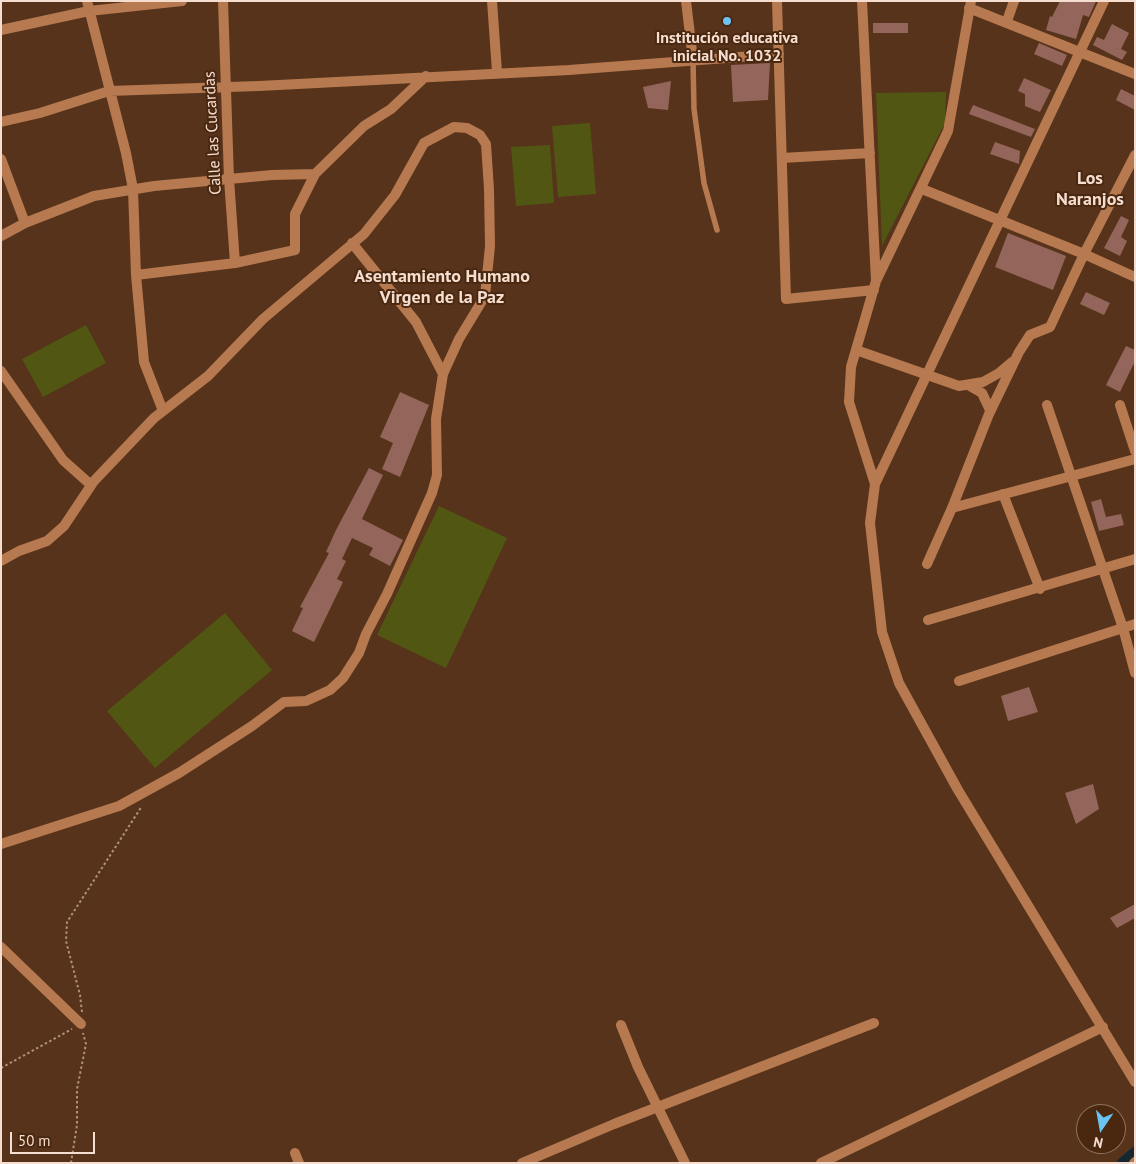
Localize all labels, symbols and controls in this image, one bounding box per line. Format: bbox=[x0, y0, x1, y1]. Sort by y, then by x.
marker: Institución educativa inicial No. 1032 bbox=[721, 15, 733, 27]
place label: Institución educativa inicial No. 1032 bbox=[656, 28, 798, 66]
street label: Calle las Cucardas bbox=[200, 71, 226, 195]
district label: Los Naranjos bbox=[1056, 168, 1124, 210]
district label: Asentamiento Humano Virgen de la Paz bbox=[354, 266, 530, 308]
north arrow bbox=[1076, 1104, 1126, 1154]
scale bar bbox=[12, 1122, 98, 1154]
text: 50 m bbox=[18, 1131, 51, 1150]
text: N bbox=[1092, 1133, 1104, 1152]

